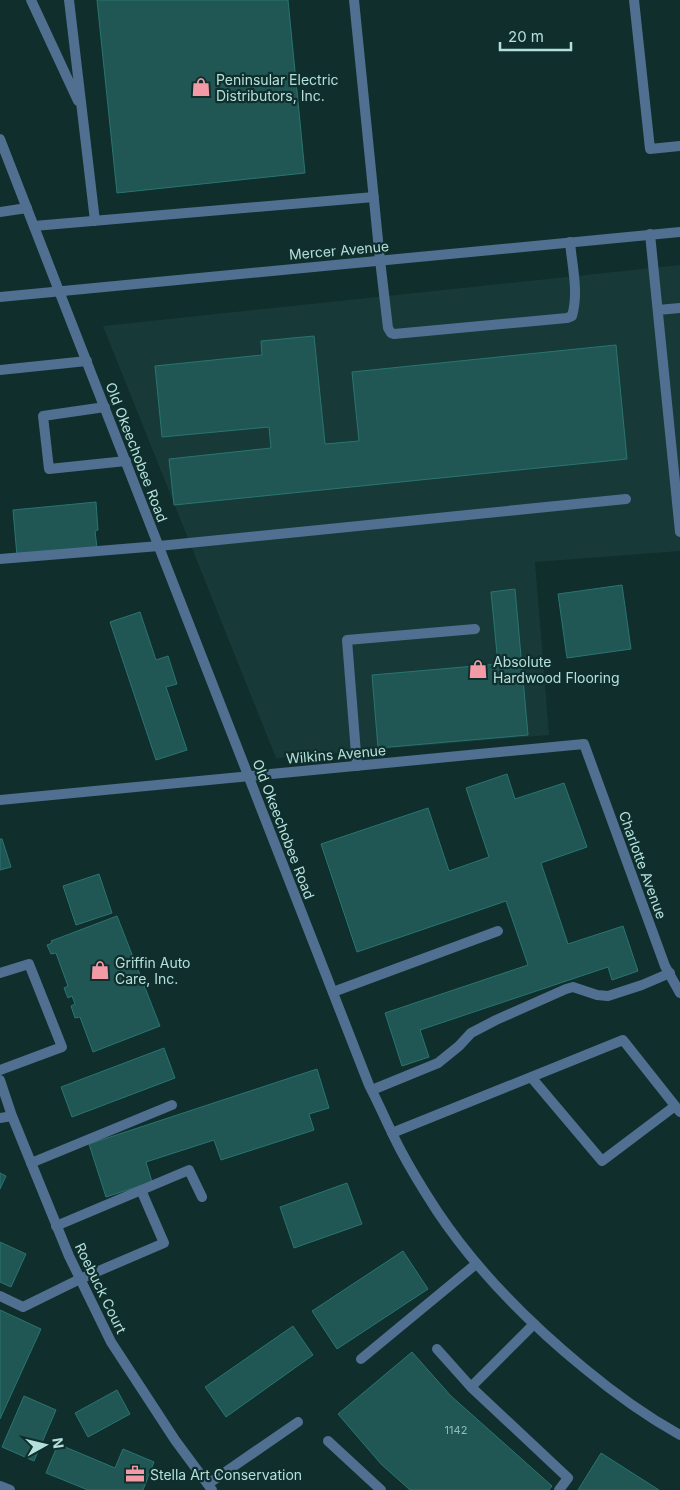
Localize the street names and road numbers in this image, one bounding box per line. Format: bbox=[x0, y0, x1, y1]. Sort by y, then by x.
street label: Mercer Avenue bbox=[288, 237, 390, 263]
street label: Old Okeechobee Road bbox=[102, 380, 172, 524]
street label: Wilkins Avenue bbox=[285, 741, 387, 767]
street label: Old Okeechobee Road bbox=[249, 757, 319, 901]
street label: Charlotte Avenue bbox=[616, 809, 670, 921]
street label: Roebuck Court bbox=[72, 1240, 130, 1336]

